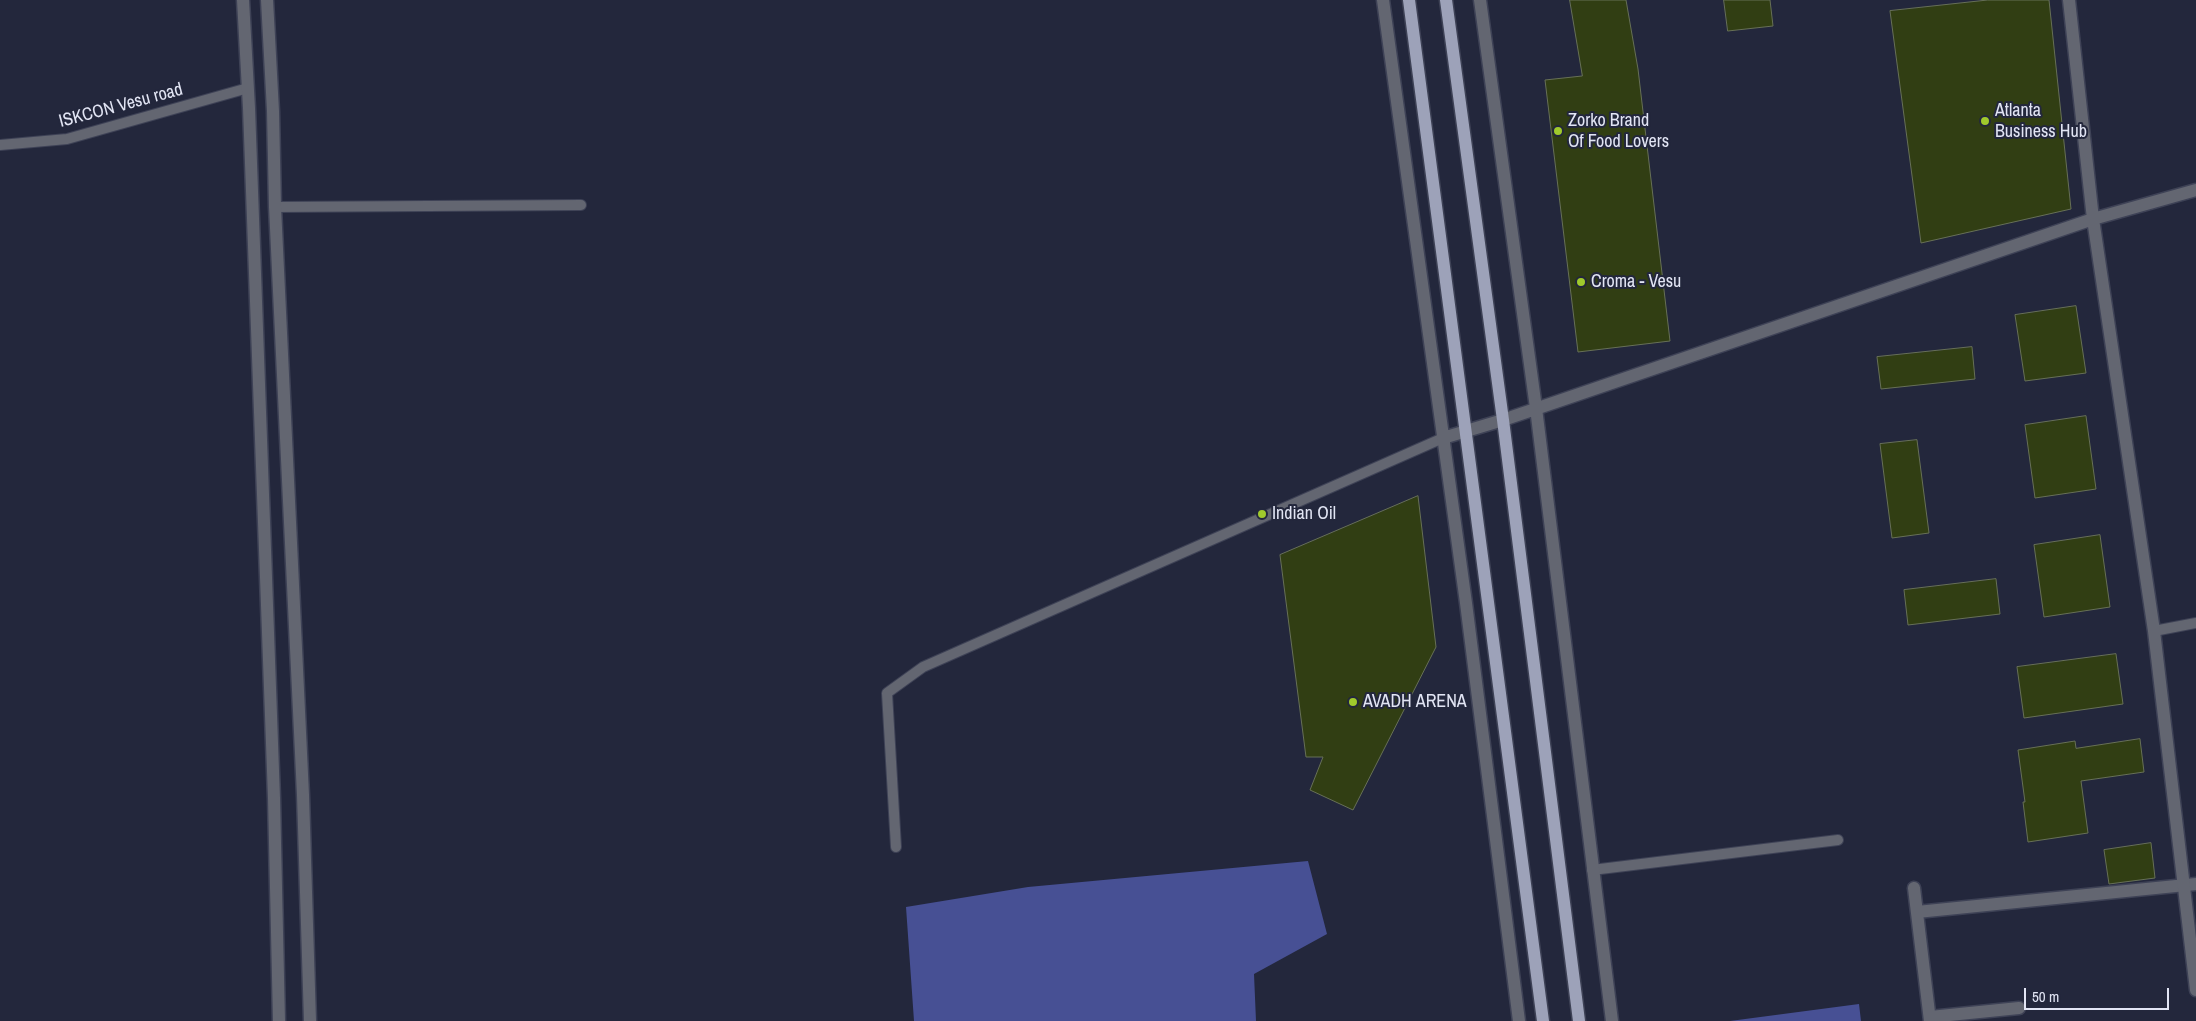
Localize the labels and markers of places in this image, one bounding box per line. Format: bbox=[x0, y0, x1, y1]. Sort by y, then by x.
place label: Atlanta Business Hub bbox=[1995, 100, 2087, 142]
place label: Zorko Brand Of Food Lovers bbox=[1568, 110, 1669, 152]
marker: Atlanta Business Hub bbox=[1979, 115, 1991, 127]
marker: Zorko Brand Of Food Lovers bbox=[1552, 125, 1564, 137]
place label: Croma - Vesu bbox=[1591, 271, 1681, 293]
marker: Croma - Vesu bbox=[1575, 276, 1587, 288]
place label: Indian Oil bbox=[1272, 503, 1336, 525]
marker: Indian Oil bbox=[1256, 508, 1268, 520]
place label: AVADH ARENA bbox=[1363, 691, 1467, 713]
marker: AVADH ARENA bbox=[1347, 696, 1359, 708]

